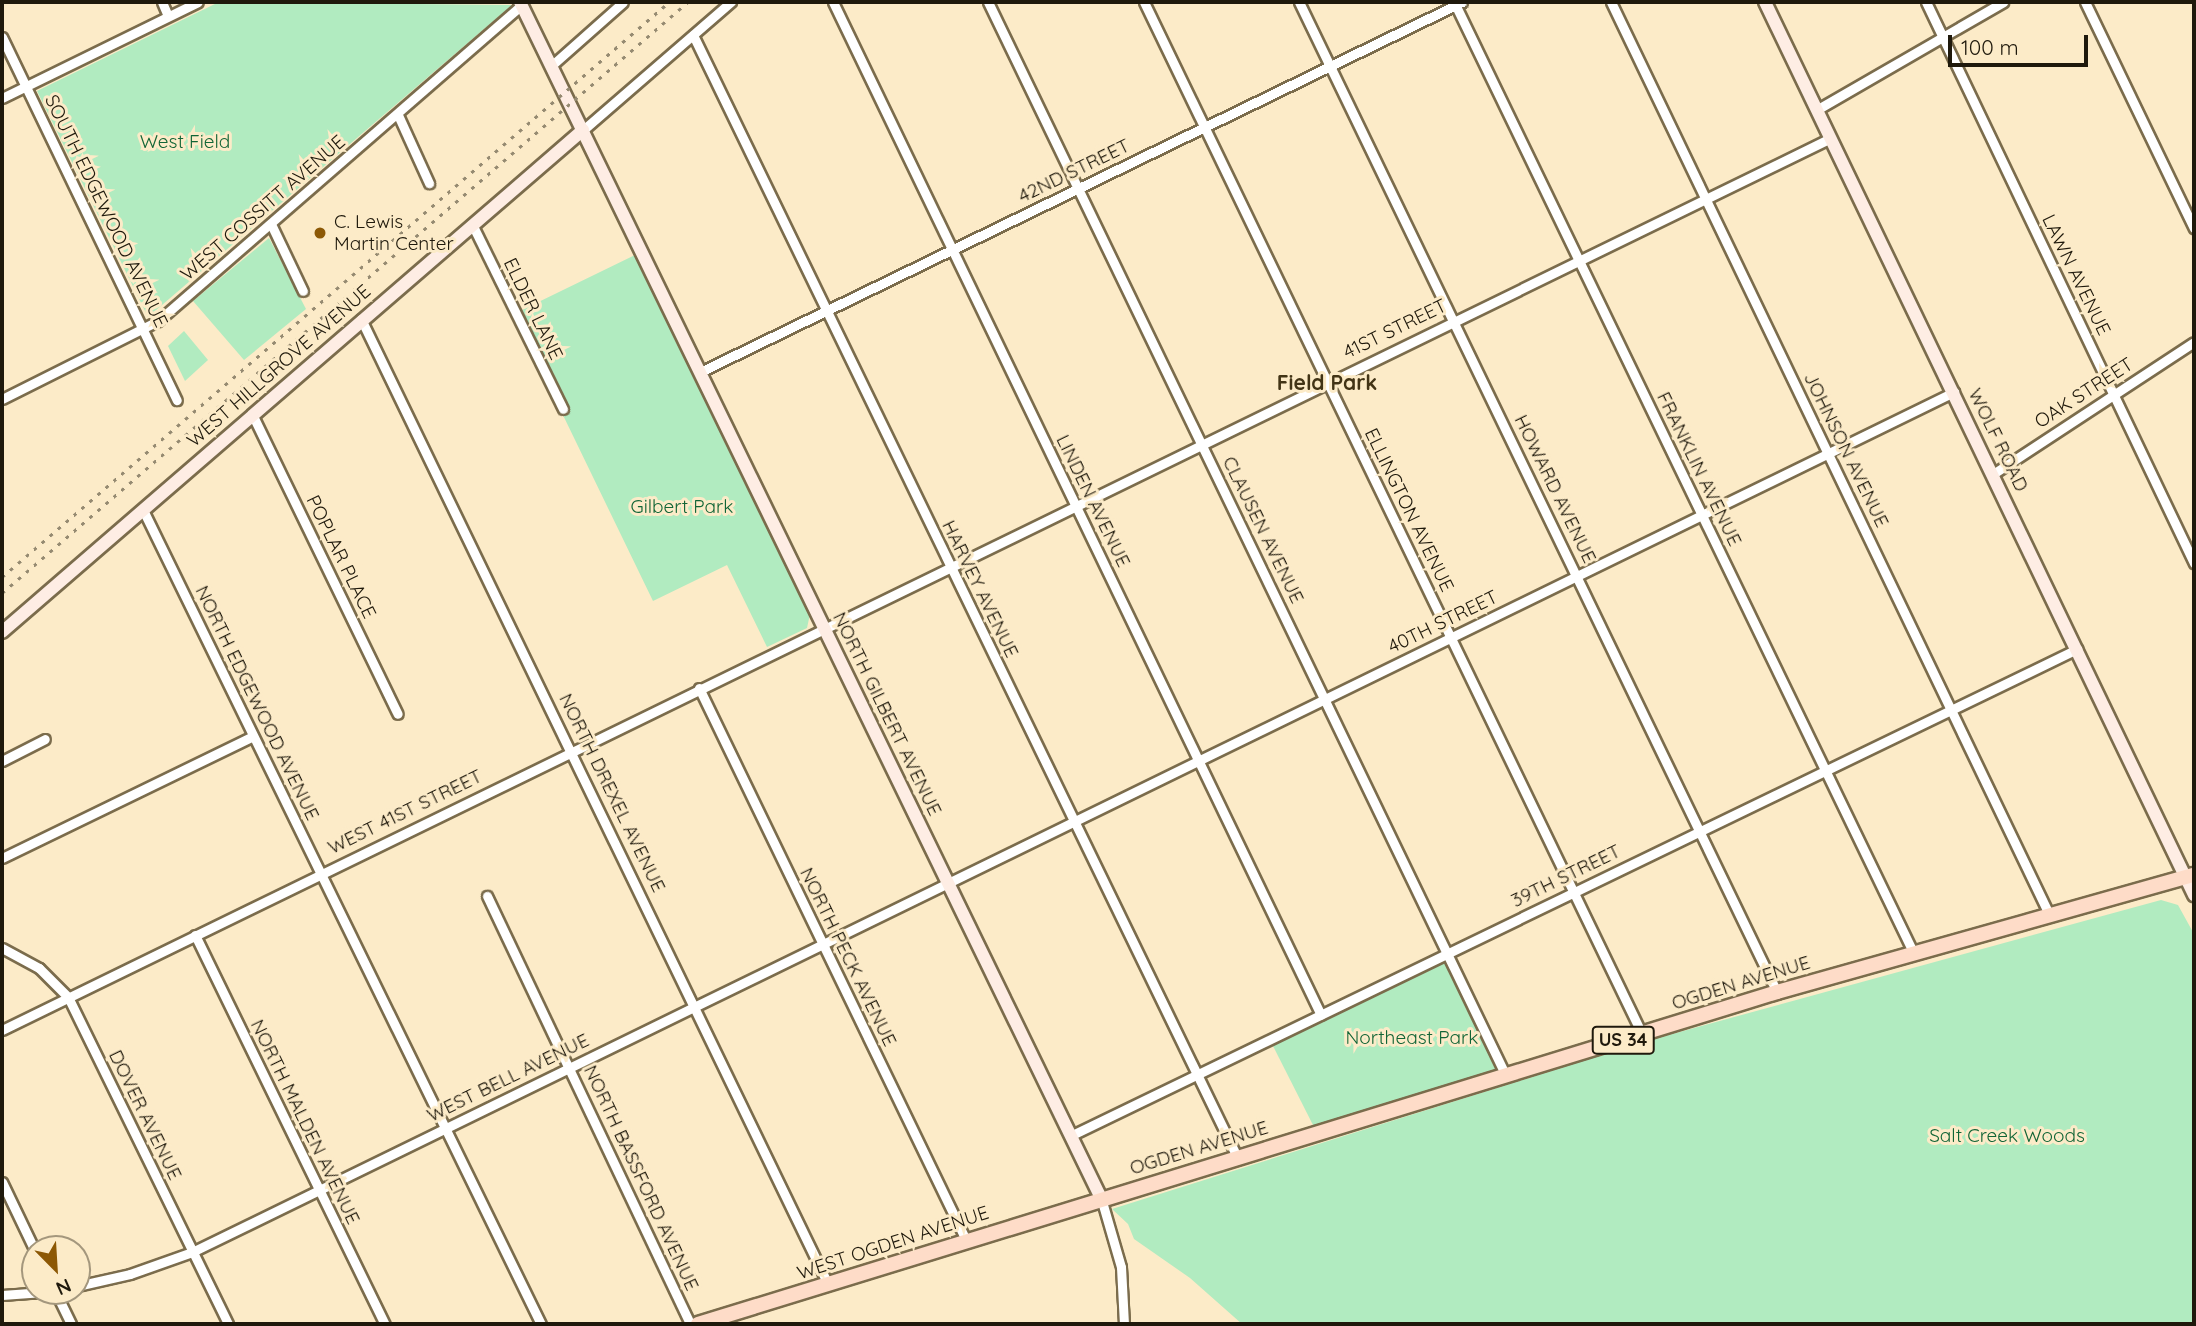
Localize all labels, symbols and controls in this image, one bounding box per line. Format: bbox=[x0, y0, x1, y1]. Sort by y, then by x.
scale bar bbox=[1951, 21, 2091, 65]
text: 100 m bbox=[1961, 34, 2019, 60]
street label: SOUTH EDGEWOOD AVENUE bbox=[40, 91, 172, 331]
street label: WEST COSSITT AVENUE bbox=[176, 130, 350, 286]
park label: West Field bbox=[140, 131, 230, 153]
street label: 42ND STREET bbox=[1015, 134, 1133, 208]
place label: C. Lewis Martin Center bbox=[334, 211, 454, 255]
street label: LAWN AVENUE bbox=[2037, 211, 2115, 339]
marker: C. Lewis Martin Center bbox=[312, 225, 328, 241]
street label: ELDER LANE bbox=[499, 254, 567, 364]
street label: WEST HILLGROVE AVENUE bbox=[183, 280, 375, 452]
street label: 41ST STREET bbox=[1340, 294, 1450, 364]
street label: OAK STREET bbox=[2031, 353, 2137, 433]
district label: Field Park bbox=[1277, 369, 1377, 395]
street label: JOHNSON AVENUE bbox=[1799, 369, 1893, 531]
street label: WOLF ROAD bbox=[1963, 385, 2033, 495]
street label: FRANKLIN AVENUE bbox=[1652, 388, 1746, 550]
street label: HOWARD AVENUE bbox=[1509, 411, 1601, 567]
street label: ELLINGTON AVENUE bbox=[1359, 425, 1459, 595]
street label: LINDEN AVENUE bbox=[1051, 431, 1135, 571]
street label: CLAUSEN AVENUE bbox=[1218, 453, 1308, 607]
street label: POPLAR PLACE bbox=[301, 492, 381, 622]
park label: Gilbert Park bbox=[630, 496, 734, 518]
street label: HARVEY AVENUE bbox=[937, 517, 1023, 661]
street label: NORTH EDGEWOOD AVENUE bbox=[190, 582, 324, 824]
street label: 40TH STREET bbox=[1384, 586, 1502, 658]
street label: NORTH GILBERT AVENUE bbox=[828, 608, 946, 820]
street label: NORTH DREXEL AVENUE bbox=[554, 690, 670, 896]
street label: WEST 41ST STREET bbox=[324, 765, 486, 859]
street label: 39TH STREET bbox=[1508, 840, 1624, 912]
street label: NORTH PECK AVENUE bbox=[795, 864, 901, 1050]
street label: OGDEN AVENUE bbox=[1669, 951, 1813, 1015]
street label: NORTH MALDEN AVENUE bbox=[245, 1016, 365, 1228]
road number: US 34 bbox=[1592, 1026, 1654, 1055]
park label: Northeast Park bbox=[1346, 1027, 1478, 1049]
street label: WEST BELL AVENUE bbox=[423, 1029, 593, 1127]
street label: DOVER AVENUE bbox=[104, 1046, 186, 1184]
street label: NORTH BASSFORD AVENUE bbox=[579, 1062, 703, 1294]
street label: OGDEN AVENUE bbox=[1127, 1116, 1271, 1180]
park label: Salt Creek Woods bbox=[1929, 1125, 2085, 1147]
street label: WEST OGDEN AVENUE bbox=[794, 1201, 992, 1285]
north arrow bbox=[21, 1235, 91, 1305]
text: N bbox=[52, 1274, 75, 1301]

